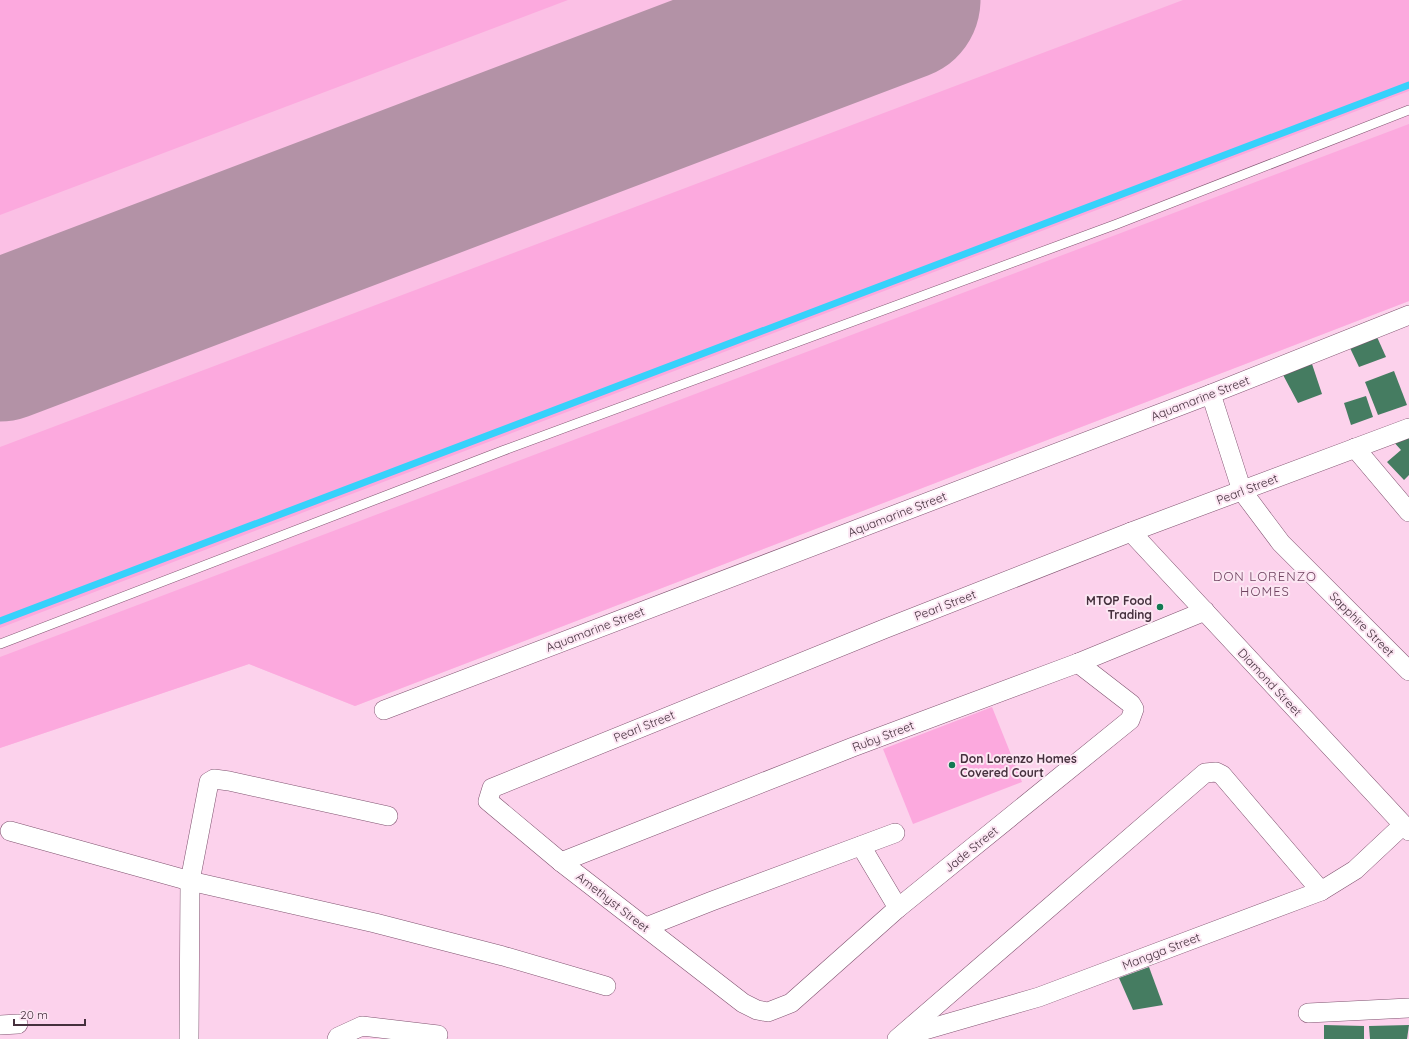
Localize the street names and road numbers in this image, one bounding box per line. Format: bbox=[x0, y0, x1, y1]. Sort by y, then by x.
street label: Aquamarine Street bbox=[1149, 372, 1251, 424]
street label: Pearl Street bbox=[1214, 470, 1280, 508]
street label: Aquamarine Street bbox=[846, 488, 948, 540]
street label: Pearl Street bbox=[912, 586, 978, 624]
street label: Sapphire Street bbox=[1327, 589, 1397, 659]
street label: Aquamarine Street bbox=[544, 603, 646, 655]
street label: Diamond Street bbox=[1235, 645, 1305, 719]
street label: Pearl Street bbox=[611, 707, 677, 745]
street label: Ruby Street bbox=[850, 717, 916, 755]
street label: Jade Street bbox=[941, 823, 1001, 875]
street label: Amethyst Street bbox=[573, 869, 653, 935]
street label: Mangga Street bbox=[1120, 929, 1202, 973]

